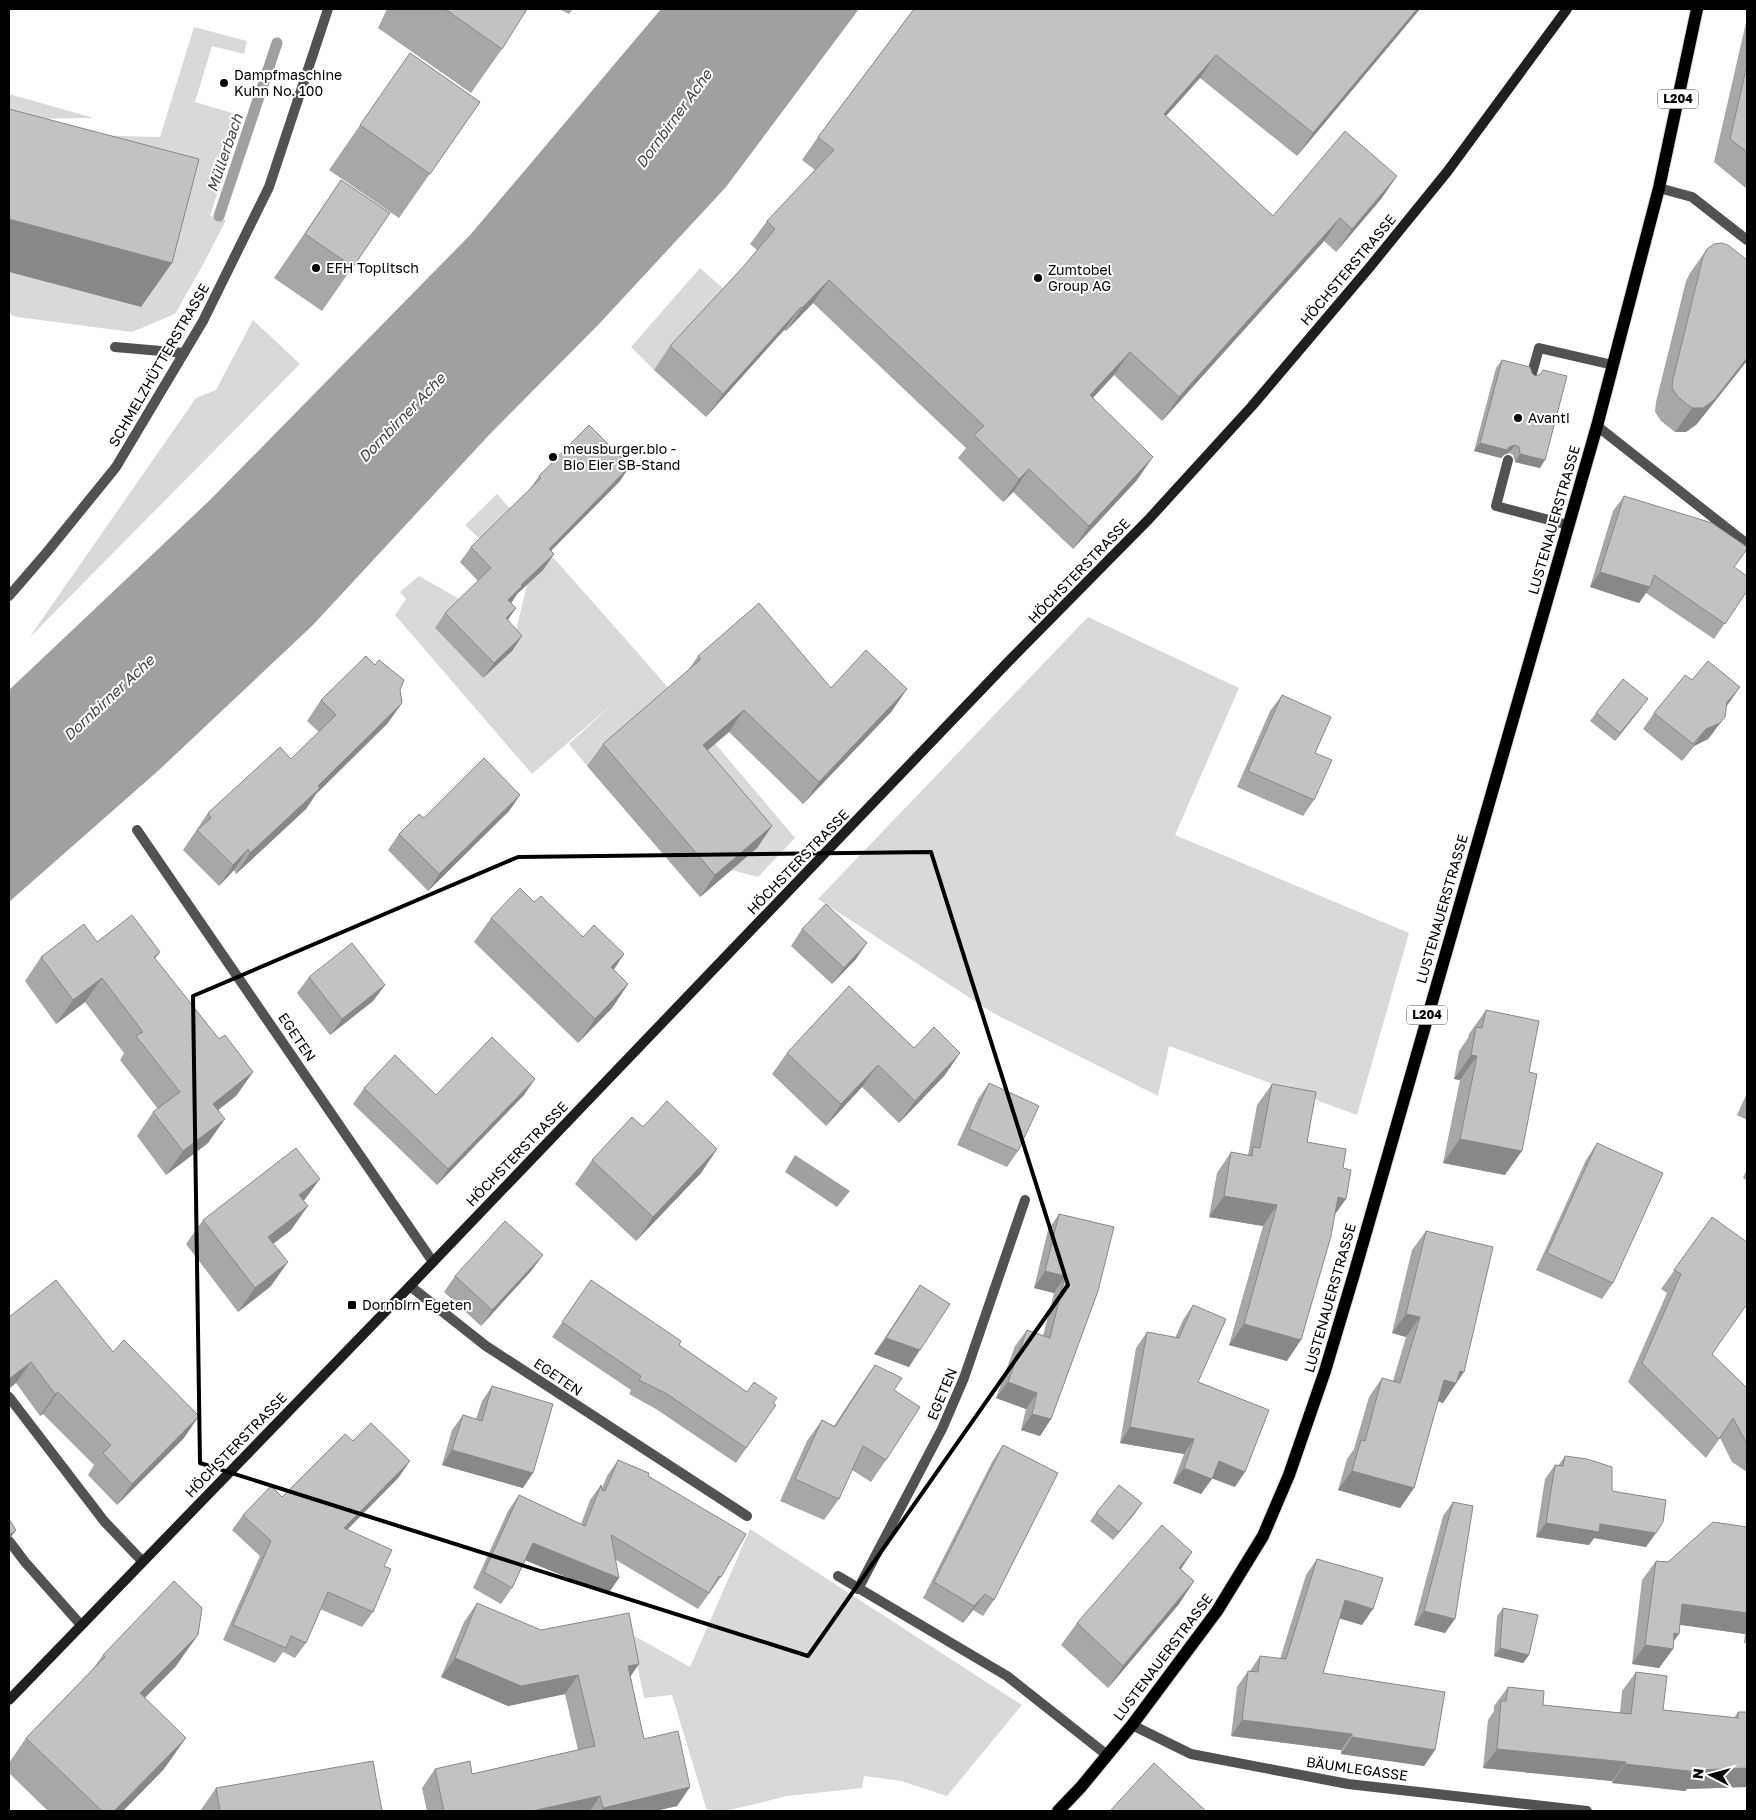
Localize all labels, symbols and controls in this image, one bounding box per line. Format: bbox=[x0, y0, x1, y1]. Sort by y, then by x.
water label: Dornbirner Ache bbox=[631, 65, 716, 171]
place label: Dampfmaschine Kuhn No. 100 bbox=[234, 66, 342, 99]
marker: Dampfmaschine Kuhn No. 100 bbox=[218, 77, 230, 89]
road number: L204 bbox=[1658, 90, 1698, 108]
water label: Müllerbach bbox=[202, 111, 246, 194]
street label: HÖCHSTERSTRASSE bbox=[1296, 211, 1399, 329]
place label: EFH Toplitsch bbox=[326, 259, 419, 276]
place label: Zumtobel Group AG bbox=[1048, 261, 1112, 294]
marker: EFH Toplitsch bbox=[310, 262, 322, 274]
marker: Zumtobel Group AG bbox=[1032, 272, 1044, 284]
street label: SCHMELZHÜTTERSTRASSE bbox=[105, 280, 212, 450]
water label: Dornbirner Ache bbox=[354, 368, 449, 466]
place label: Avanti bbox=[1528, 409, 1570, 426]
marker: Avanti bbox=[1512, 412, 1524, 424]
place label: meusburger.bio - Bio Eier SB-Stand bbox=[563, 440, 680, 473]
street label: LUSTENAUERSTRASSE bbox=[1524, 443, 1583, 596]
marker: meusburger.bio - Bio Eier SB-Stand bbox=[547, 451, 559, 463]
street label: HÖCHSTERSTRASSE bbox=[1024, 515, 1133, 627]
water label: Dornbirner Ache bbox=[59, 650, 158, 744]
street label: HÖCHSTERSTRASSE bbox=[743, 806, 852, 918]
street label: LUSTENAUERSTRASSE bbox=[1412, 832, 1471, 985]
road number: L204 bbox=[1407, 1006, 1447, 1024]
street label: EGETEN bbox=[275, 1009, 320, 1064]
street label: HÖCHSTERSTRASSE bbox=[462, 1098, 571, 1210]
street label: LUSTENAUERSTRASSE bbox=[1300, 1221, 1359, 1374]
place label: Dornbirn Egeten bbox=[362, 1296, 472, 1313]
marker: Dornbirn Egeten bbox=[346, 1299, 358, 1311]
street label: EGETEN bbox=[531, 1354, 586, 1399]
street label: EGETEN bbox=[923, 1365, 960, 1422]
street label: HÖCHSTERSTRASSE bbox=[181, 1389, 290, 1501]
street label: LUSTENAUERSTRASSE bbox=[1109, 1590, 1216, 1723]
north arrow bbox=[1686, 1750, 1736, 1800]
street label: BÄUMLEGASSE bbox=[1305, 1753, 1409, 1784]
text: N bbox=[1689, 1767, 1707, 1780]

